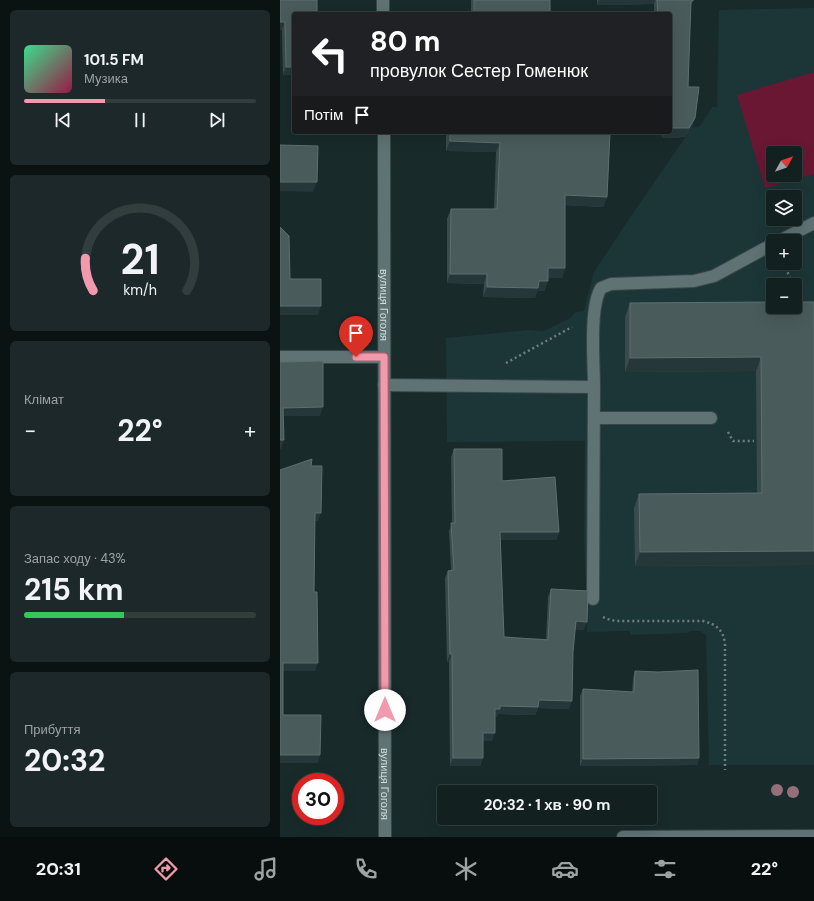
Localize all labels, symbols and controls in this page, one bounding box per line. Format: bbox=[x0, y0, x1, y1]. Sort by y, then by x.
text: 80 m bbox=[370, 23, 440, 60]
icon: left bbox=[304, 28, 356, 80]
text: 101.5 FM bbox=[84, 50, 144, 70]
text: провулок Сестер Гоменюк bbox=[370, 59, 588, 83]
text: Музика bbox=[84, 70, 128, 87]
icon: arrive bbox=[351, 104, 373, 126]
text: Потім bbox=[304, 105, 343, 125]
icon: previous bbox=[52, 109, 74, 131]
icon: pause bbox=[129, 109, 151, 131]
icon: next bbox=[206, 109, 228, 131]
north arrow bbox=[766, 146, 802, 182]
map controls bbox=[766, 146, 802, 314]
button: layers bbox=[766, 190, 802, 226]
text: 21 bbox=[120, 233, 160, 287]
button: + bbox=[766, 234, 802, 270]
street label: вулиця Гоголя bbox=[377, 269, 391, 341]
button: − bbox=[766, 278, 802, 314]
text: km/h bbox=[123, 281, 157, 299]
pin bbox=[339, 316, 373, 357]
icon: arrive bbox=[345, 322, 367, 344]
text: Клімат bbox=[24, 391, 64, 408]
text: 22° bbox=[117, 411, 163, 450]
text: − bbox=[24, 416, 36, 445]
text: + bbox=[244, 416, 256, 445]
text: Запас ходу · 43% bbox=[24, 550, 126, 567]
text: 215 km bbox=[24, 570, 124, 609]
position arrow bbox=[364, 689, 406, 731]
text: Прибуття bbox=[24, 721, 80, 738]
text: 20:32 bbox=[24, 741, 105, 780]
street label: вулиця Гоголя bbox=[378, 748, 392, 820]
speed limit sign: 30 bbox=[292, 773, 344, 825]
text: 20:32 · 1 хв · 90 m bbox=[484, 795, 610, 815]
icon: directions bbox=[152, 855, 180, 883]
icon: music bbox=[252, 855, 280, 883]
icon: phone bbox=[352, 855, 380, 883]
icon: climate bbox=[452, 855, 480, 883]
icon: car bbox=[551, 855, 579, 883]
icon: filters bbox=[651, 855, 679, 883]
text: 20:31 bbox=[36, 857, 81, 881]
text: 22° bbox=[751, 857, 778, 881]

